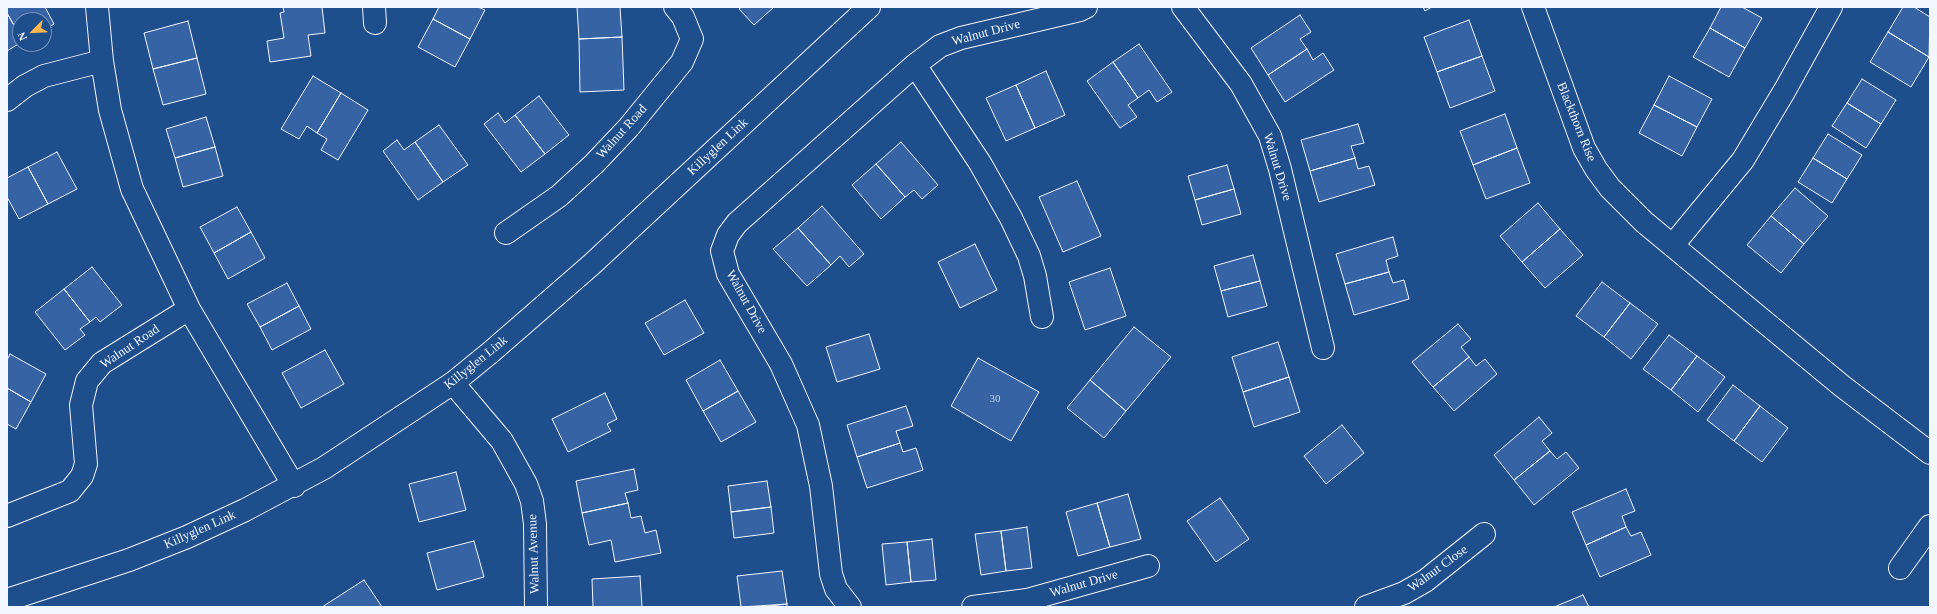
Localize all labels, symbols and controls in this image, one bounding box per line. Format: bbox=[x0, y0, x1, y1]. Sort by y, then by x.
north arrow bbox=[12, 12, 52, 52]
street label: Walnut Drive bbox=[950, 16, 1022, 50]
text: N bbox=[15, 30, 29, 43]
street label: Blackthorn Rise bbox=[1553, 80, 1599, 164]
street label: Walnut Road bbox=[593, 102, 651, 162]
street label: Killyglen Link bbox=[685, 115, 751, 179]
street label: Walnut Drive bbox=[1259, 131, 1295, 203]
street label: Walnut Drive bbox=[722, 268, 770, 336]
street label: Walnut Road bbox=[97, 322, 163, 372]
street label: Killyglen Link bbox=[441, 333, 511, 393]
house number: 30 bbox=[990, 392, 1000, 406]
street label: Killyglen Link bbox=[162, 507, 238, 553]
street label: Walnut Avenue bbox=[525, 514, 543, 594]
street label: Walnut Close bbox=[1405, 542, 1471, 596]
street label: Walnut Drive bbox=[1048, 567, 1120, 601]

